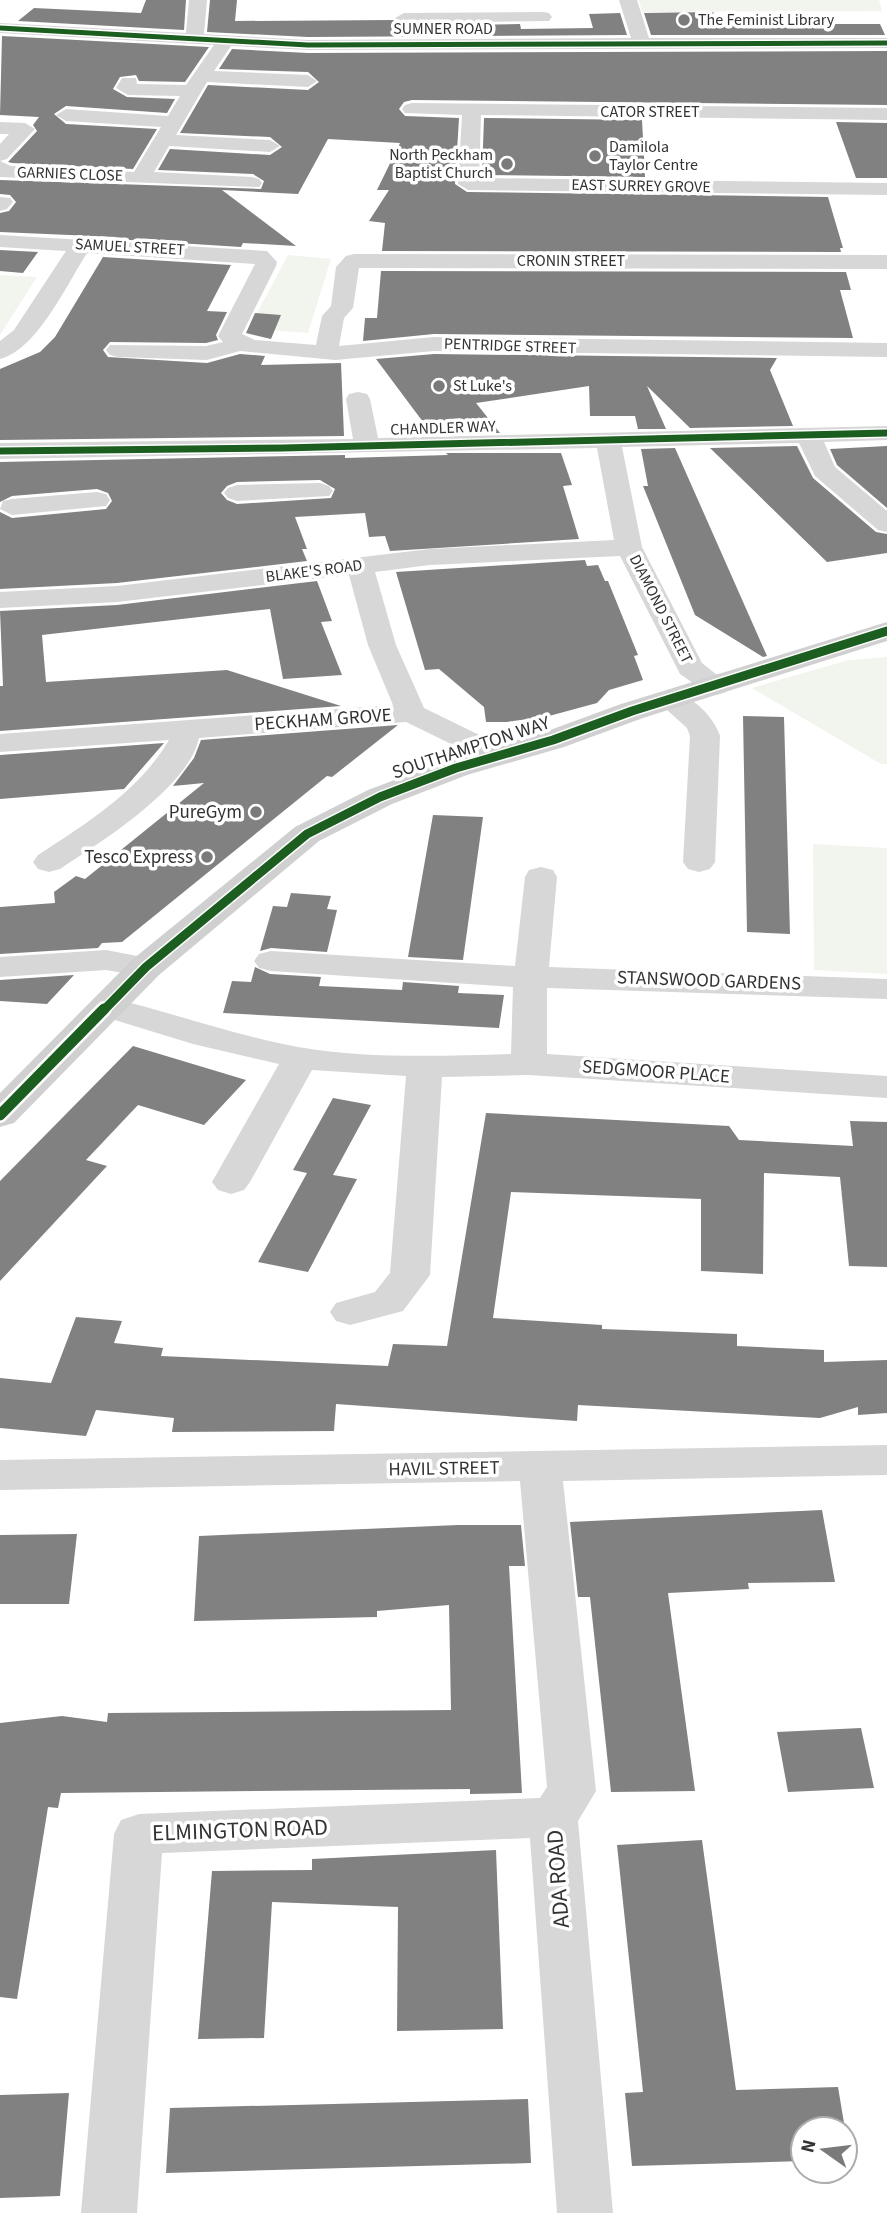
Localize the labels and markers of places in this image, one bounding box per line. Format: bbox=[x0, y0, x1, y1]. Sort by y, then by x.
place label: The Feminist Library bbox=[698, 9, 835, 31]
marker: The Feminist Library bbox=[676, 12, 692, 28]
place label: Damilola Taylor Centre bbox=[609, 136, 698, 176]
place label: North Peckham Baptist Church bbox=[389, 144, 493, 184]
marker: Damilola Taylor Centre bbox=[587, 148, 603, 164]
marker: North Peckham Baptist Church bbox=[499, 156, 515, 172]
place label: St Luke's bbox=[453, 375, 512, 397]
marker: St Luke's bbox=[431, 378, 447, 394]
place label: PureGym bbox=[169, 799, 242, 826]
marker: PureGym bbox=[248, 804, 264, 820]
place label: Tesco Express bbox=[84, 844, 193, 871]
marker: Tesco Express bbox=[199, 849, 215, 865]

